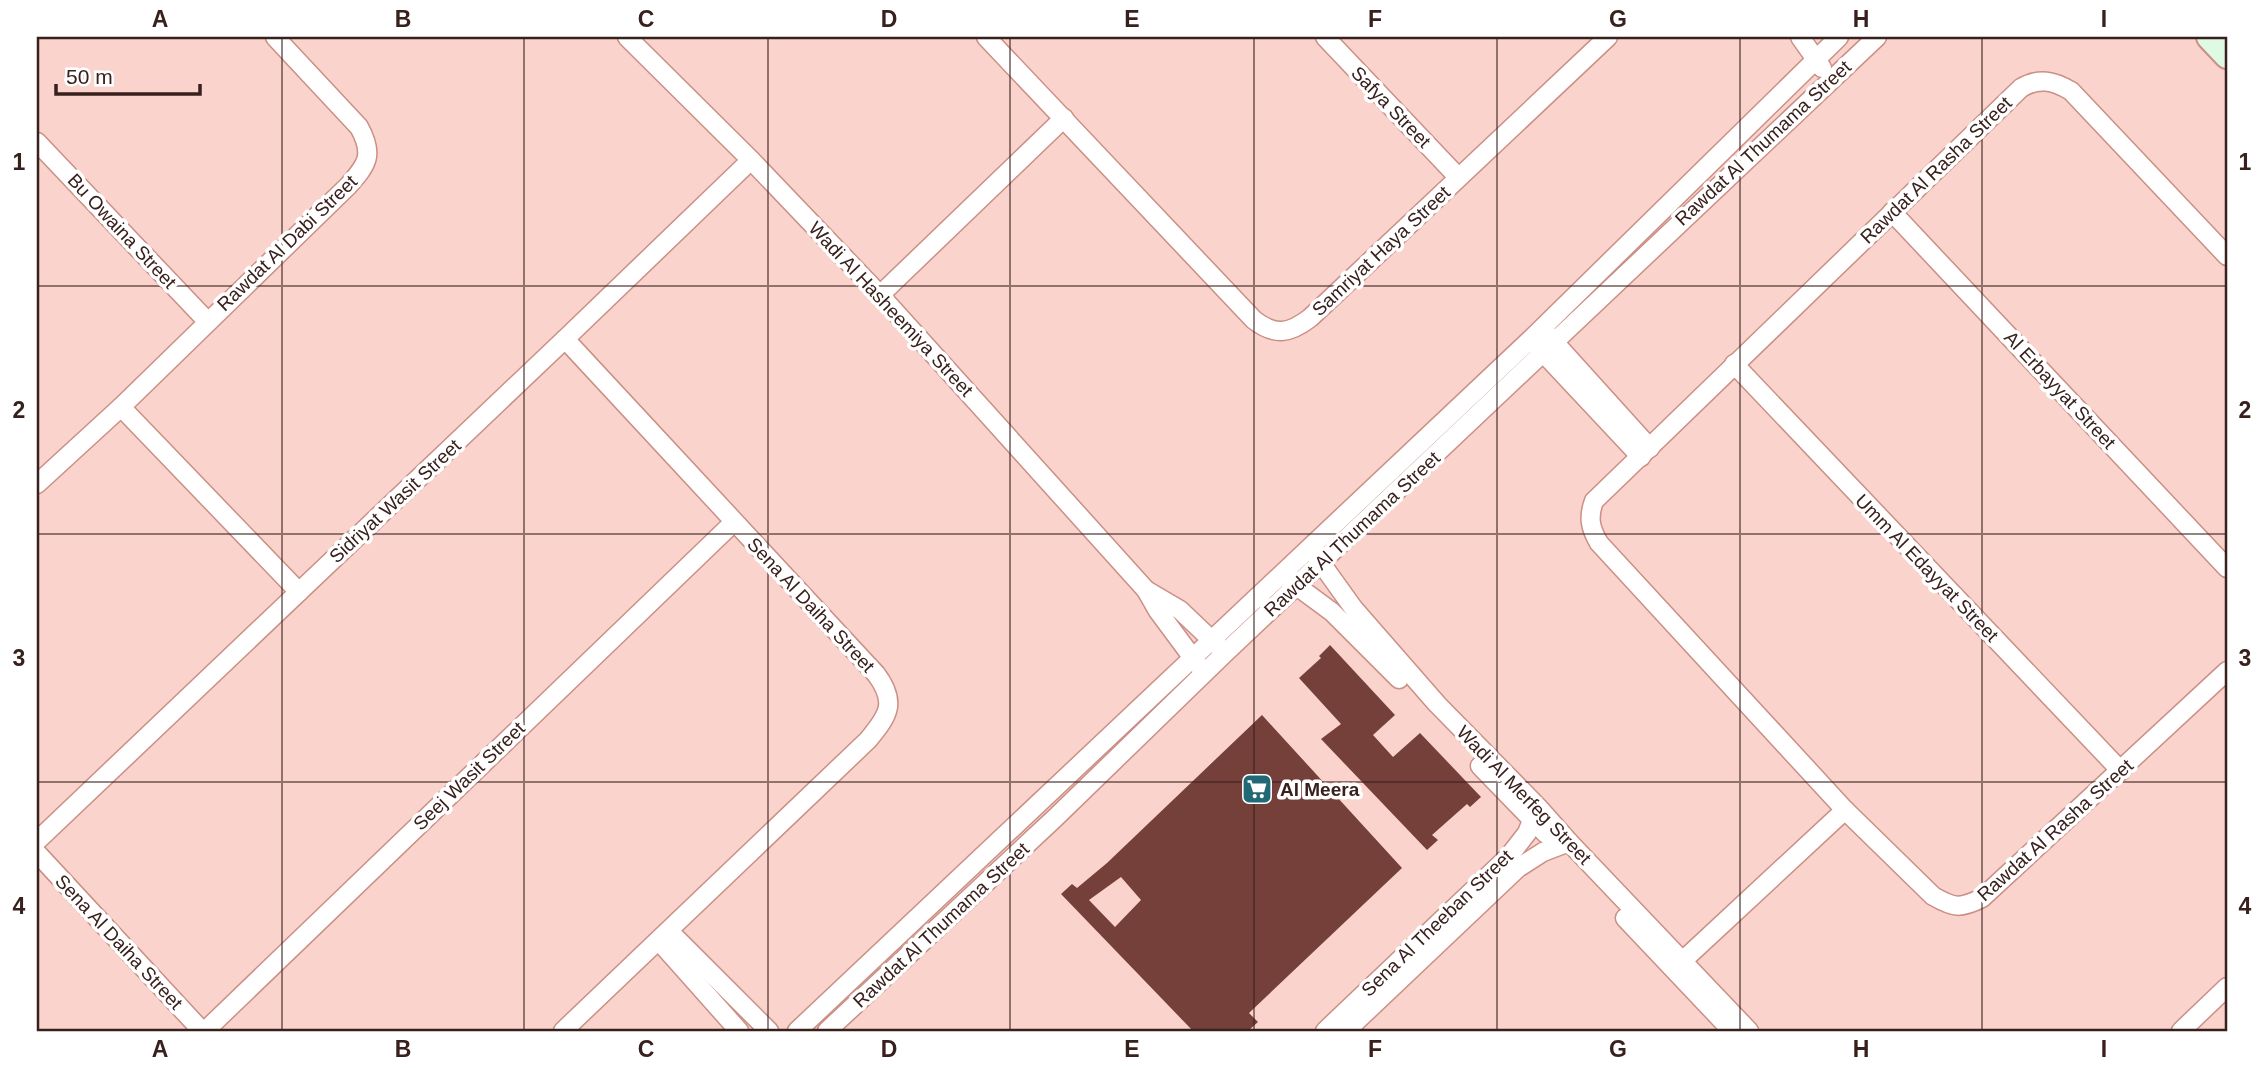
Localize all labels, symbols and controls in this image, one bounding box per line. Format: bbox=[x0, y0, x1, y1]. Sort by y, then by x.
text: A bbox=[152, 6, 168, 32]
text: B bbox=[395, 6, 411, 32]
text: C bbox=[638, 6, 654, 32]
text: D bbox=[881, 6, 897, 32]
text: E bbox=[1124, 6, 1140, 32]
text: F bbox=[1368, 6, 1382, 32]
text: G bbox=[1609, 6, 1627, 32]
text: H bbox=[1853, 6, 1869, 32]
text: I bbox=[2101, 6, 2107, 32]
scale bar bbox=[56, 52, 200, 96]
street label: Rawdat Al Thumama Street bbox=[1671, 56, 1856, 230]
street label: Safya Street bbox=[1347, 62, 1435, 152]
text: 50 m bbox=[66, 65, 113, 88]
street label: Rawdat Al Rasha Street bbox=[1856, 92, 2016, 248]
text: 1 bbox=[13, 149, 26, 175]
text: 1 bbox=[2239, 149, 2252, 175]
street label: Bu Owaina Street bbox=[64, 169, 181, 293]
street label: Rawdat Al Dabi Street bbox=[213, 170, 362, 315]
street label: Samriyat Haya Street bbox=[1308, 181, 1455, 320]
street label: Wadi Al Hasheemiya Street bbox=[805, 218, 978, 401]
street label: Al Erbayyat Street bbox=[2000, 327, 2120, 454]
text: 2 bbox=[13, 397, 25, 423]
text: 2 bbox=[2239, 397, 2251, 423]
street label: Sidriyat Wasit Street bbox=[325, 434, 465, 567]
street label: Rawdat Al Thumama Street bbox=[1260, 447, 1445, 621]
street label: Umm Al Edayyat Street bbox=[1851, 490, 2003, 646]
street label: Sena Al Daiha Street bbox=[743, 533, 879, 677]
text: 3 bbox=[13, 645, 25, 671]
text: 3 bbox=[2239, 645, 2251, 671]
street label: Seej Wasit Street bbox=[409, 717, 529, 834]
street label: Wadi Al Merfeg Street bbox=[1453, 721, 1596, 869]
street label: Rawdat Al Rasha Street bbox=[1973, 754, 2138, 905]
supermarket icon: Al Meera bbox=[1240, 772, 1274, 806]
place label: Al Meera bbox=[1280, 779, 1360, 800]
street label: Rawdat Al Thumama Street bbox=[849, 838, 1034, 1012]
street label: Sena Al Theeban Street bbox=[1357, 845, 1517, 1001]
street label: Sena Al Daiha Street bbox=[51, 870, 187, 1014]
text: 4 bbox=[13, 893, 26, 919]
text: 4 bbox=[2239, 893, 2252, 919]
text: A bbox=[152, 1036, 168, 1062]
text: B bbox=[395, 1036, 411, 1062]
text: C bbox=[638, 1036, 654, 1062]
text: D bbox=[881, 1036, 897, 1062]
text: E bbox=[1124, 1036, 1140, 1062]
text: F bbox=[1368, 1036, 1382, 1062]
text: G bbox=[1609, 1036, 1627, 1062]
text: H bbox=[1853, 1036, 1869, 1062]
text: I bbox=[2101, 1036, 2107, 1062]

